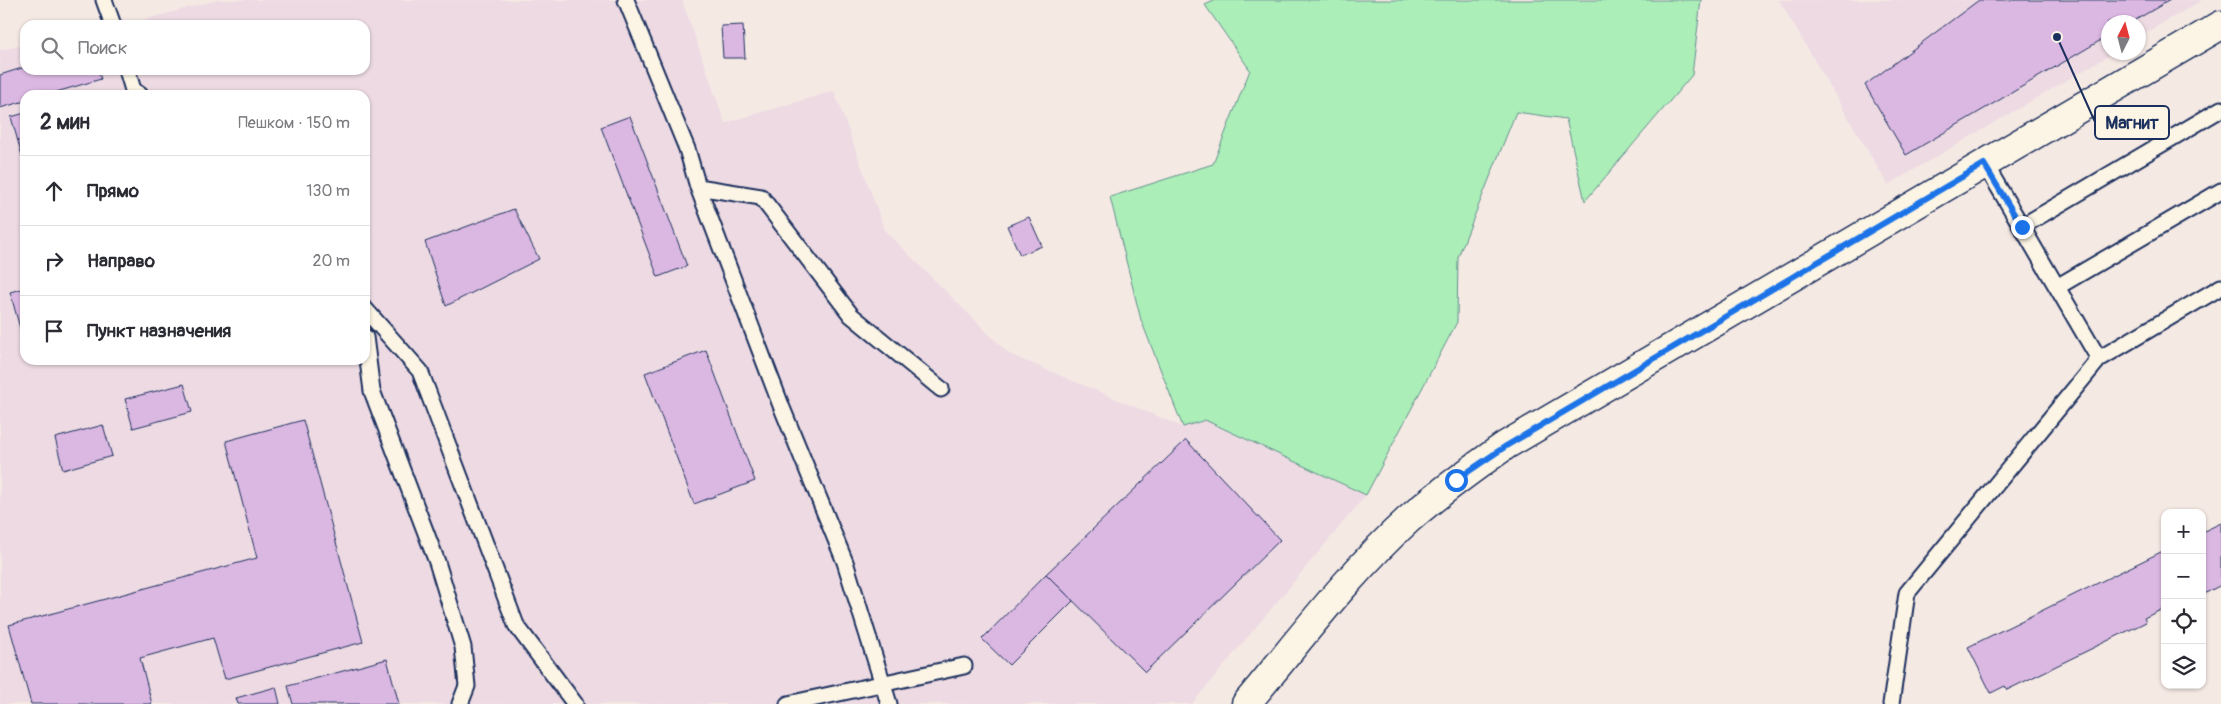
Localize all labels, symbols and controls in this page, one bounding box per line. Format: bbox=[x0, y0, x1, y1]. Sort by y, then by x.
north arrow bbox=[2101, 15, 2146, 60]
search box bbox=[20, 20, 370, 75]
icon: search bbox=[38, 34, 66, 62]
text: Поиск bbox=[78, 36, 128, 60]
callout: Магнит bbox=[2095, 106, 2169, 139]
text: 2 мин bbox=[40, 109, 90, 136]
text: Магнит bbox=[2105, 112, 2160, 135]
text: Пешком · 150 m bbox=[238, 113, 350, 133]
icon: ahead bbox=[40, 177, 68, 205]
text: Прямо bbox=[87, 179, 139, 203]
text: 130 m bbox=[306, 181, 350, 201]
route end bbox=[2011, 216, 2034, 239]
icon: right bbox=[40, 247, 68, 275]
text: Направо bbox=[87, 249, 155, 273]
text: 20 m bbox=[312, 251, 350, 271]
icon: arrive bbox=[40, 317, 68, 345]
text: Пункт назначения bbox=[87, 319, 231, 343]
route start bbox=[1445, 469, 1468, 492]
map controls bbox=[2161, 509, 2206, 689]
button: + bbox=[2161, 509, 2206, 554]
button: − bbox=[2161, 554, 2206, 599]
button: locate bbox=[2161, 599, 2206, 644]
button: layers bbox=[2161, 644, 2206, 689]

